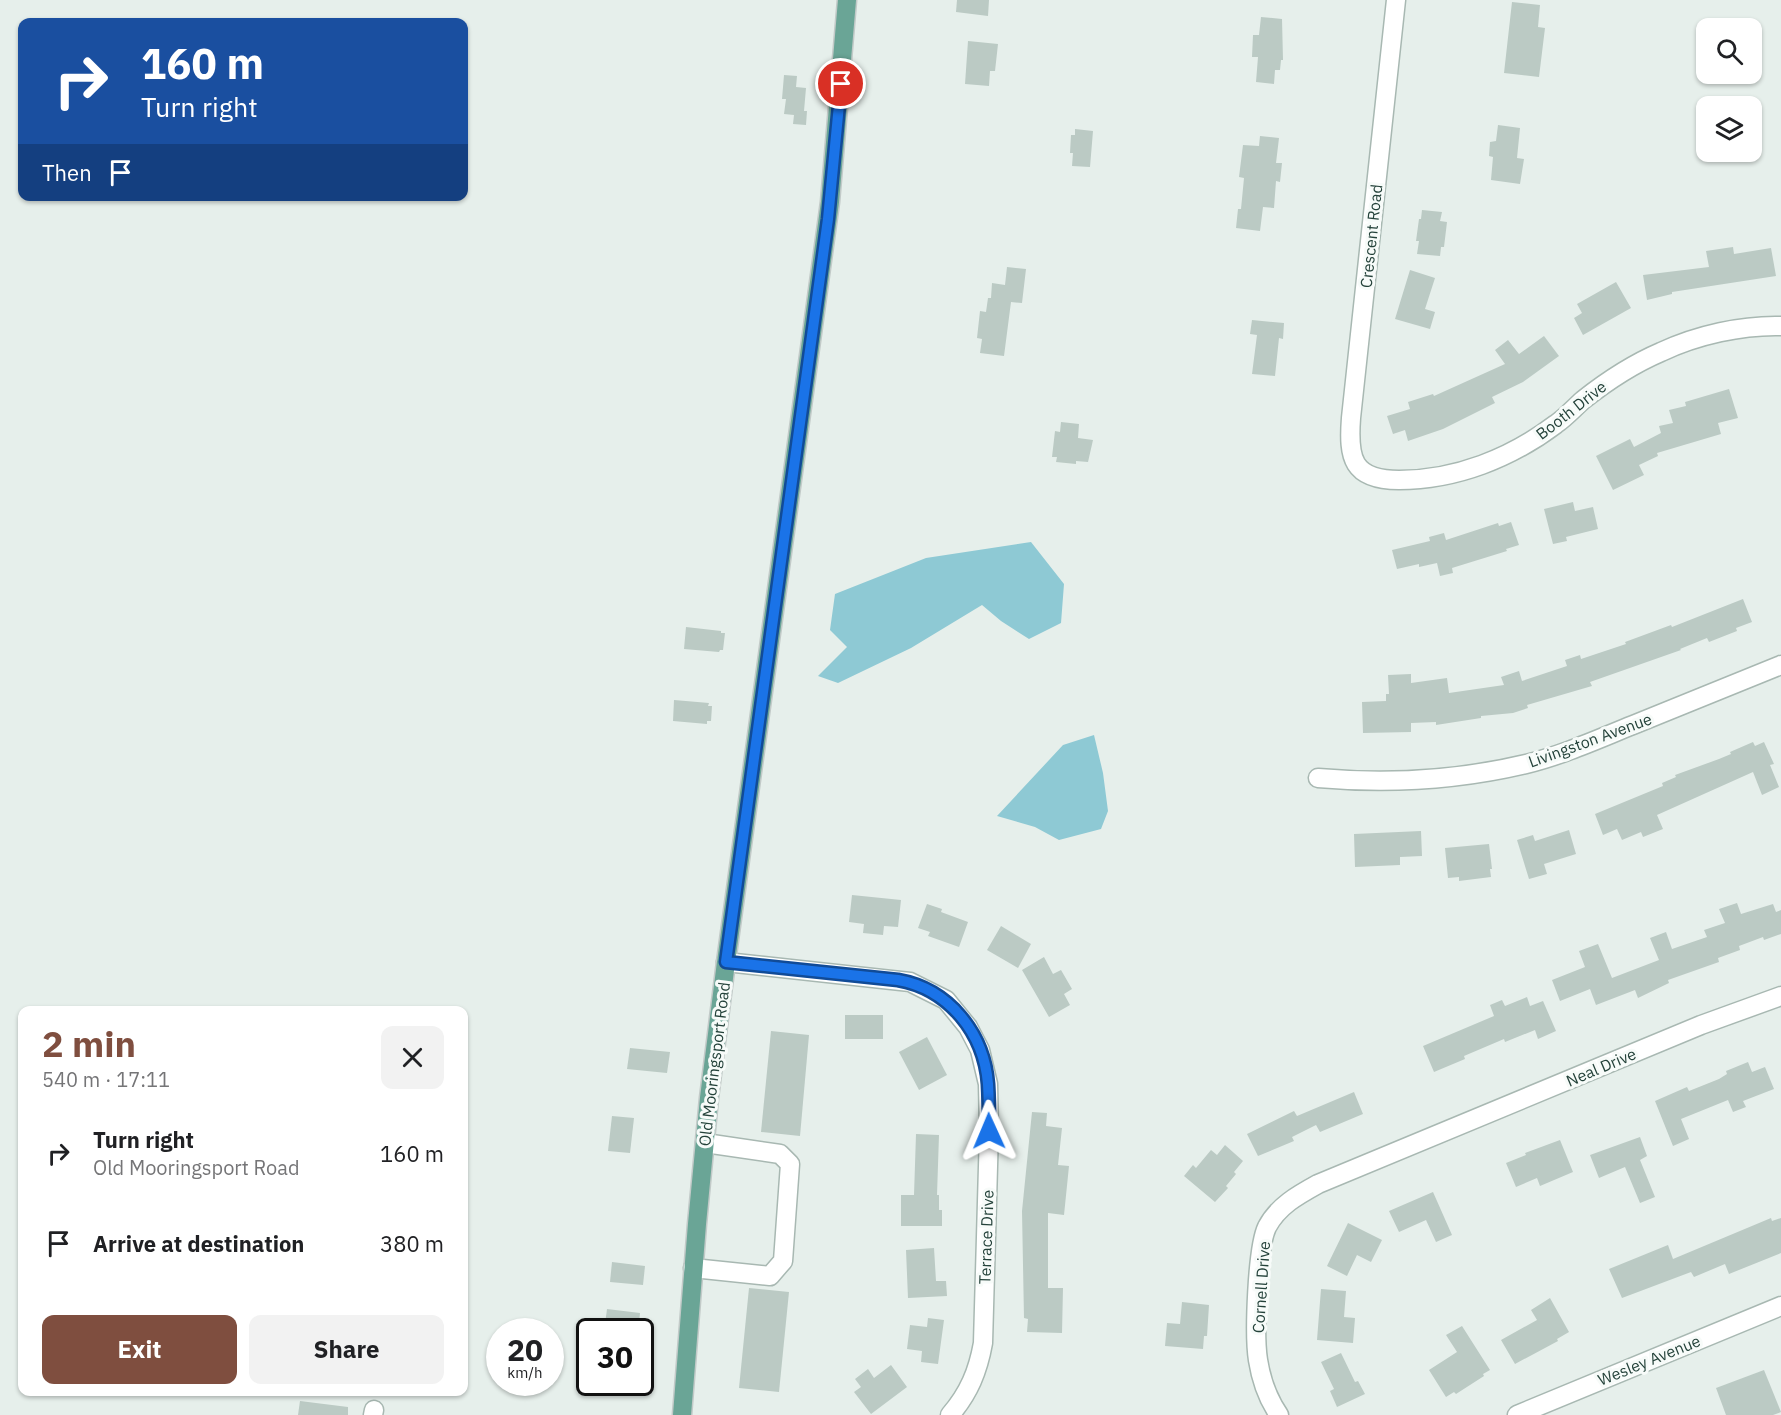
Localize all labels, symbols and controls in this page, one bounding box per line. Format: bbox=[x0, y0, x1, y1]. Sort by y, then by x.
map controls bbox=[1696, 18, 1762, 162]
button: search bbox=[1696, 18, 1762, 84]
text: 160 m bbox=[141, 36, 264, 91]
icon: right bbox=[42, 42, 120, 120]
pin bbox=[815, 58, 866, 109]
icon: arrive bbox=[824, 67, 857, 100]
text: Turn right bbox=[141, 89, 258, 124]
button: layers bbox=[1696, 96, 1762, 162]
icon: arrive bbox=[104, 156, 137, 189]
text: Then bbox=[42, 158, 92, 187]
street label: Crescent Road bbox=[1356, 183, 1386, 289]
street label: Booth Drive bbox=[1532, 376, 1610, 444]
street label: Livingston Avenue bbox=[1526, 708, 1655, 772]
street label: Old Mooringsport Road bbox=[694, 981, 734, 1147]
text: 2 min bbox=[42, 1020, 136, 1067]
button: close bbox=[381, 1026, 444, 1089]
street label: Neal Drive bbox=[1563, 1043, 1639, 1091]
text: 540 m · 17:11 bbox=[42, 1066, 170, 1093]
position arrow bbox=[957, 1099, 1021, 1163]
text: Turn right bbox=[93, 1125, 194, 1154]
icon: right bbox=[42, 1137, 75, 1170]
text: 160 m bbox=[380, 1139, 444, 1168]
text: Old Mooringsport Road bbox=[93, 1154, 300, 1181]
street label: Terrace Drive bbox=[974, 1189, 998, 1285]
icon: arrive bbox=[42, 1227, 75, 1260]
text: Arrive at destination bbox=[93, 1229, 304, 1258]
text: 380 m bbox=[380, 1229, 444, 1258]
street label: Cornell Drive bbox=[1248, 1240, 1274, 1334]
button: Exit bbox=[42, 1315, 237, 1384]
button: Share bbox=[249, 1315, 444, 1384]
speed limit sign: 30 bbox=[576, 1318, 654, 1396]
text: 20 bbox=[507, 1330, 543, 1369]
street label: Wesley Avenue bbox=[1595, 1330, 1703, 1390]
text: km/h bbox=[507, 1363, 543, 1382]

